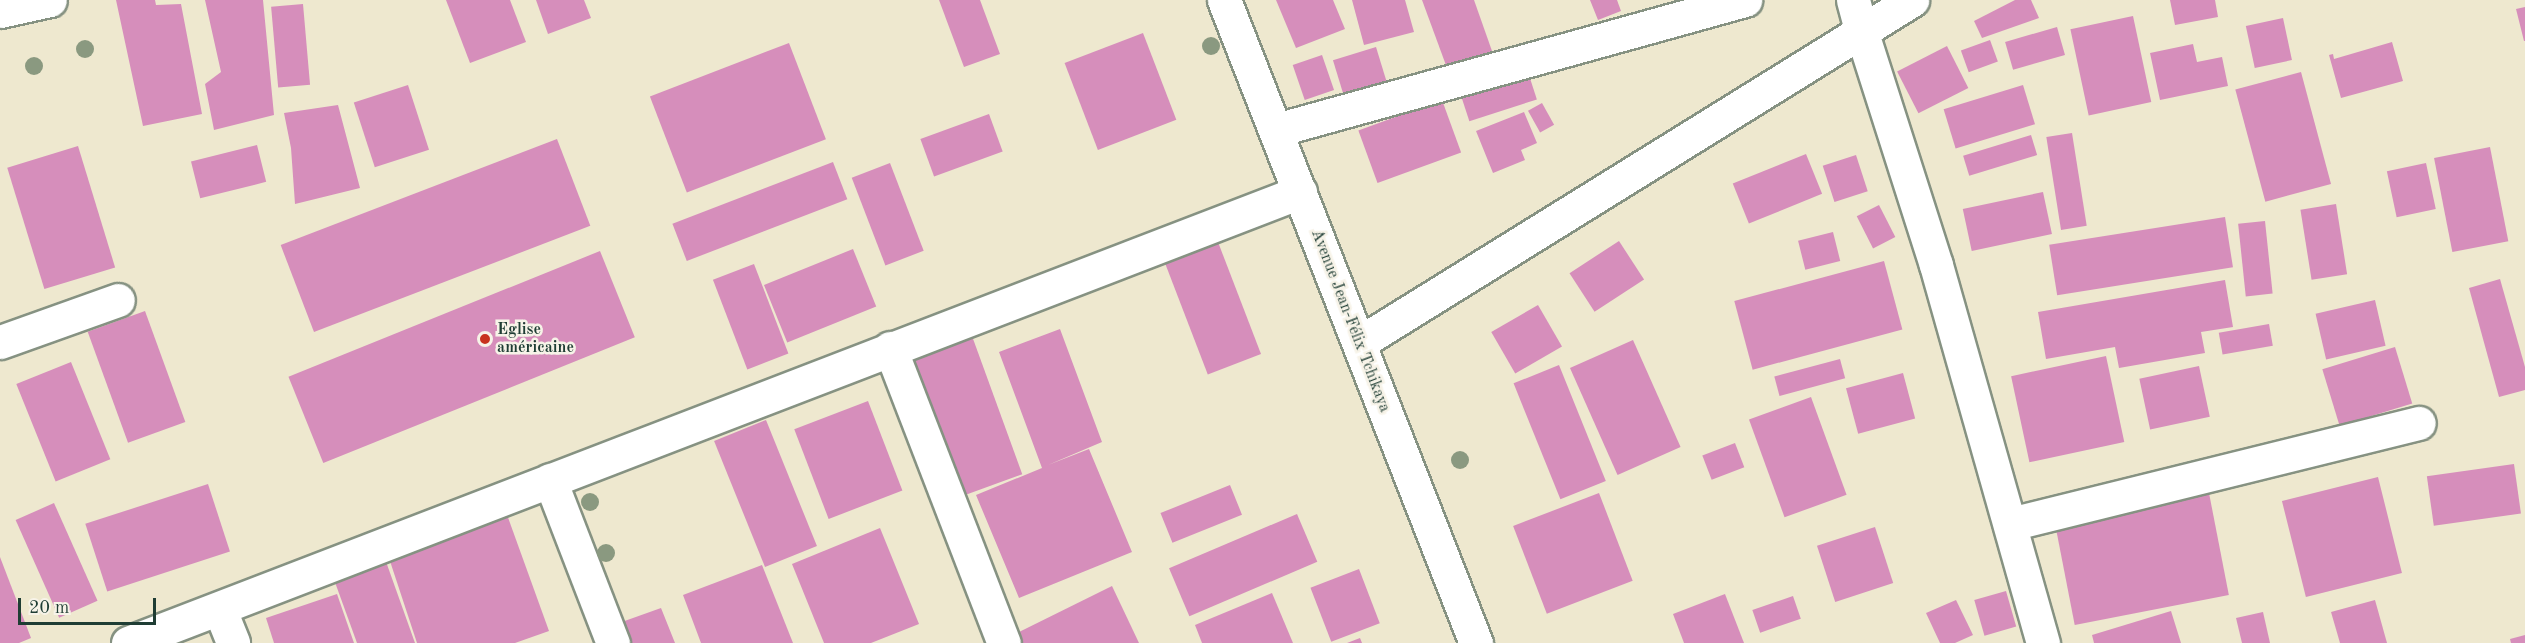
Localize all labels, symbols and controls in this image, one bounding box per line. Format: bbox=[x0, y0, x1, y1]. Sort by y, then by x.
street label: Avenue Jean-Félix Tchikaya bbox=[1306, 227, 1394, 415]
place label: Eglise américaine bbox=[497, 320, 574, 358]
marker: Eglise américaine bbox=[478, 332, 492, 346]
scale bar bbox=[21, 586, 159, 624]
text: 20 m bbox=[29, 599, 69, 617]

